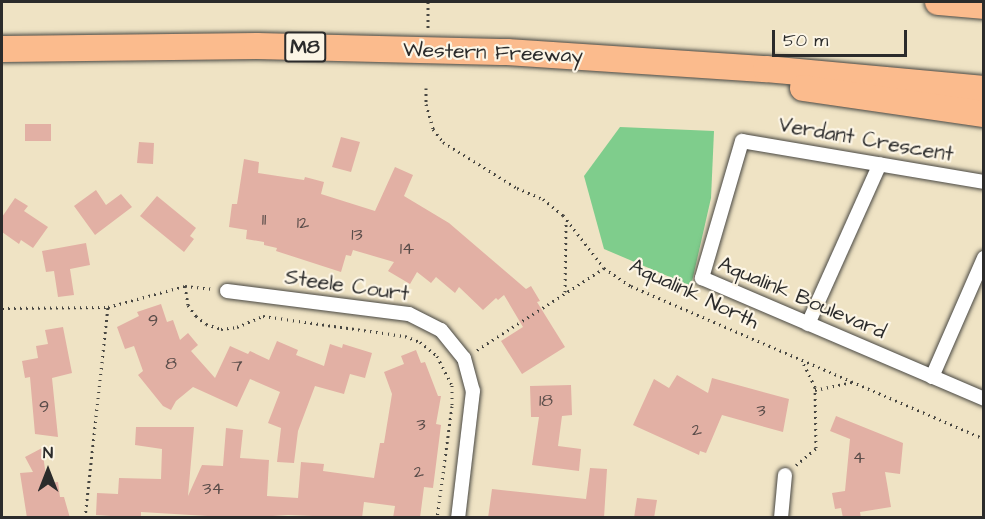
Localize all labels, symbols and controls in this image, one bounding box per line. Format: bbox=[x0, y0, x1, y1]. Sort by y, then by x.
scale bar bbox=[775, 18, 910, 56]
text: 50 m bbox=[783, 28, 828, 53]
road number: M8 bbox=[284, 30, 326, 64]
street label: Western Freeway bbox=[403, 37, 583, 69]
street label: Verdant Crescent bbox=[777, 112, 955, 168]
house number: 11 bbox=[262, 209, 266, 231]
house number: 12 bbox=[297, 212, 309, 234]
house number: 13 bbox=[351, 224, 363, 246]
house number: 14 bbox=[400, 238, 414, 260]
street label: Aqualink Boulevard bbox=[714, 251, 890, 345]
street label: Aqualink North bbox=[626, 253, 762, 335]
street label: Steele Court bbox=[283, 265, 411, 307]
house number: 9 bbox=[148, 310, 158, 332]
house number: 8 bbox=[165, 353, 177, 375]
house number: 7 bbox=[231, 355, 243, 377]
house number: 18 bbox=[539, 390, 553, 412]
house number: 9 bbox=[39, 396, 49, 418]
house number: 3 bbox=[756, 400, 766, 422]
house number: 3 bbox=[416, 414, 426, 436]
house number: 2 bbox=[692, 419, 702, 441]
north arrow bbox=[18, 441, 78, 501]
text: N bbox=[43, 442, 53, 464]
house number: 4 bbox=[853, 447, 865, 469]
house number: 2 bbox=[414, 461, 424, 483]
house number: 34 bbox=[202, 478, 224, 500]

